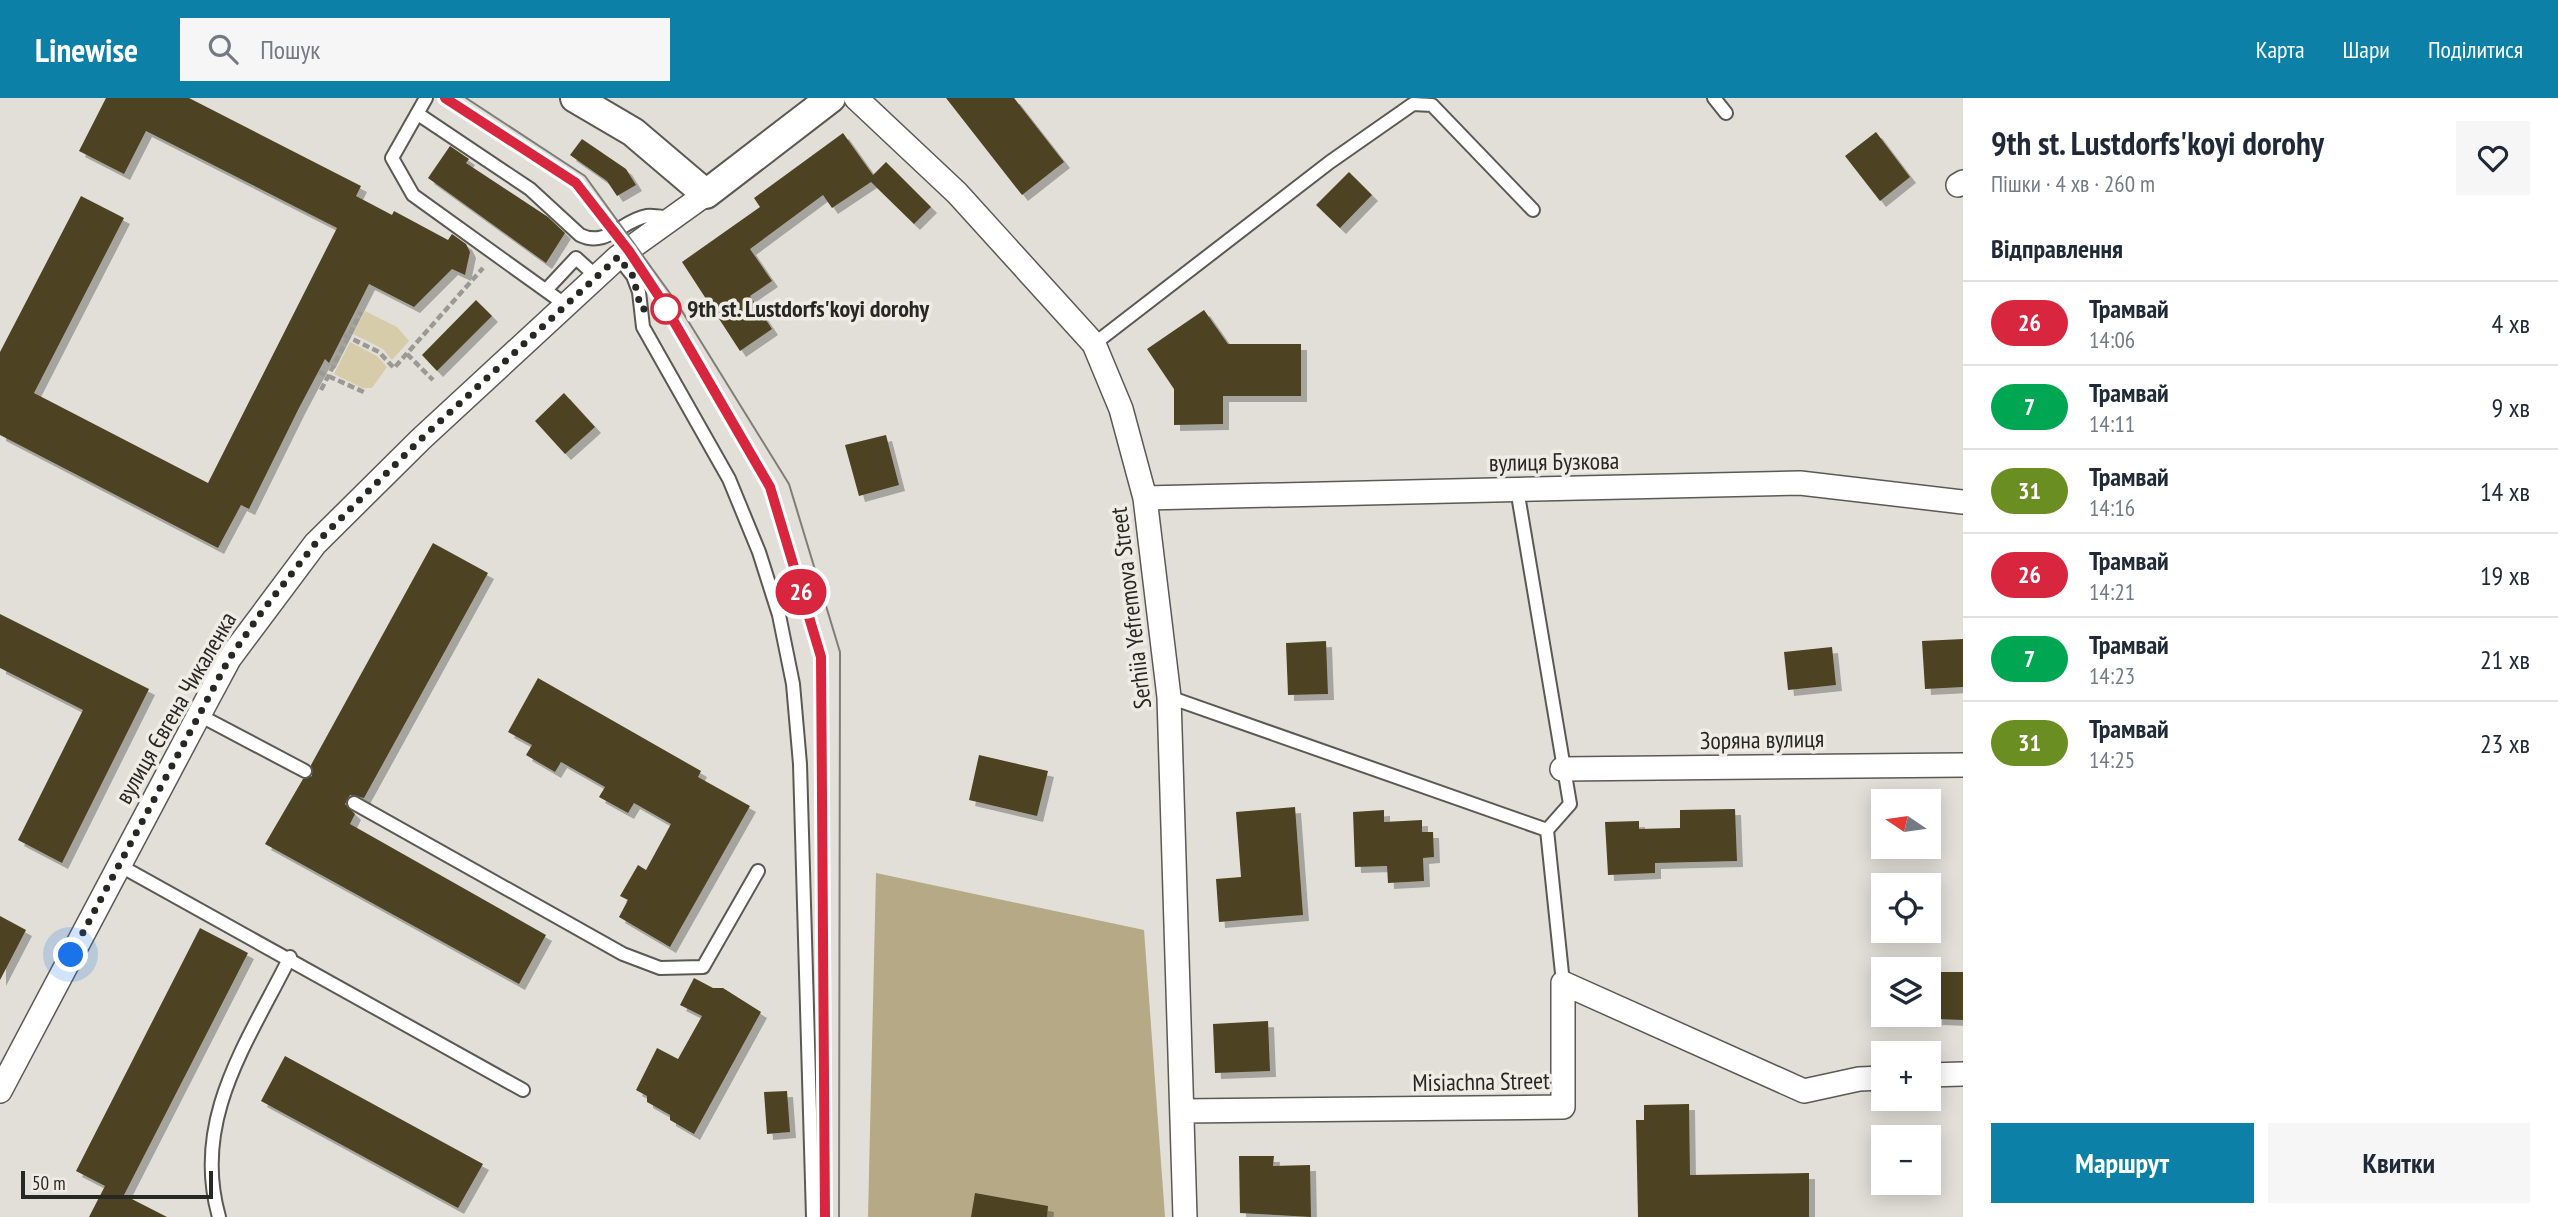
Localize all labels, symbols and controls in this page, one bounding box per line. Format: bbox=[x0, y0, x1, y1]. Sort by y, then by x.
search box bbox=[180, 18, 670, 81]
text: Linewise bbox=[35, 28, 138, 71]
icon: search bbox=[204, 30, 242, 68]
text: Пошук bbox=[260, 33, 320, 66]
text: Карта bbox=[2256, 34, 2305, 65]
text: Шари bbox=[2343, 34, 2390, 65]
text: Поділитися bbox=[2428, 34, 2523, 65]
text: 9th st. Lustdorfs'koyi dorohy bbox=[1991, 121, 2324, 164]
button: heart bbox=[2456, 121, 2530, 195]
text: Пішки · 4 хв · 260 m bbox=[1991, 169, 2155, 198]
text: Відправлення bbox=[1991, 232, 2123, 265]
text: Трамвай bbox=[2089, 292, 2169, 325]
place label: 9th st. Lustdorfs'koyi dorohy bbox=[687, 293, 930, 324]
marker: 9th st. Lustdorfs'koyi dorohy bbox=[651, 294, 681, 324]
text: 26 bbox=[2018, 307, 2041, 338]
text: 4 хв bbox=[2492, 307, 2530, 340]
text: 14:06 bbox=[2089, 325, 2135, 354]
text: Трамвай bbox=[2089, 376, 2169, 409]
text: 7 bbox=[2024, 391, 2035, 422]
text: 9 хв bbox=[2492, 391, 2530, 424]
text: 14:11 bbox=[2089, 409, 2135, 438]
street label: вулиця Бузкова bbox=[1488, 445, 1620, 478]
text: Трамвай bbox=[2089, 460, 2169, 493]
text: 31 bbox=[2018, 475, 2041, 506]
text: 14 хв bbox=[2480, 475, 2530, 508]
text: 14:16 bbox=[2089, 493, 2135, 522]
street label: Serhiia Yefremova Street bbox=[1103, 505, 1158, 711]
text: Трамвай bbox=[2089, 544, 2169, 577]
text: 26 bbox=[2018, 559, 2041, 590]
text: 19 хв bbox=[2480, 559, 2530, 592]
line badge: 26 bbox=[770, 569, 832, 615]
text: 26 bbox=[790, 576, 812, 607]
text: 14:21 bbox=[2089, 577, 2135, 606]
street label: вулиця Євгена Чикаленка bbox=[108, 606, 243, 809]
text: Трамвай bbox=[2089, 628, 2169, 661]
text: 7 bbox=[2024, 643, 2035, 674]
text: 21 хв bbox=[2480, 643, 2530, 676]
text: 14:23 bbox=[2089, 661, 2135, 690]
text: Трамвай bbox=[2089, 712, 2169, 745]
street label: Зоряна вулиця bbox=[1700, 723, 1824, 756]
text: 31 bbox=[2018, 727, 2041, 758]
text: 23 хв bbox=[2480, 727, 2530, 760]
text: 14:25 bbox=[2089, 745, 2135, 774]
north arrow bbox=[1871, 789, 1941, 859]
map controls bbox=[1871, 789, 1941, 1195]
button: locate bbox=[1871, 873, 1941, 943]
your location bbox=[53, 937, 88, 972]
button: layers bbox=[1871, 957, 1941, 1027]
button: + bbox=[1871, 1041, 1941, 1111]
street label: Misiachna Street bbox=[1412, 1065, 1550, 1098]
button: Маршрут bbox=[1991, 1123, 2254, 1203]
button: Квитки bbox=[2268, 1123, 2530, 1203]
button: − bbox=[1871, 1125, 1941, 1195]
scale bar bbox=[21, 1168, 214, 1200]
text: 50 m bbox=[32, 1171, 66, 1195]

